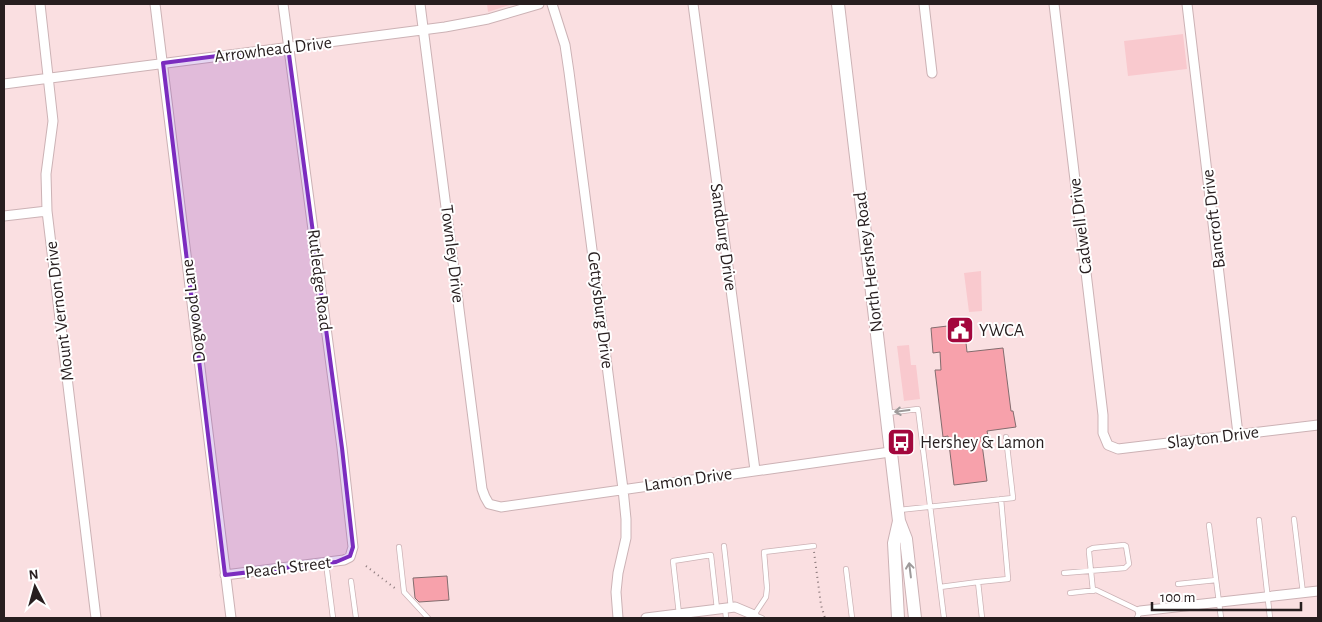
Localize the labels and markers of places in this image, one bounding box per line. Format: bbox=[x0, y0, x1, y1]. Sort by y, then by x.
public building icon: YWCA bbox=[945, 315, 975, 345]
place label: YWCA bbox=[979, 322, 1025, 340]
bus stop icon: Hershey & Lamon bbox=[886, 427, 916, 457]
place label: Hershey & Lamon bbox=[920, 434, 1044, 452]

